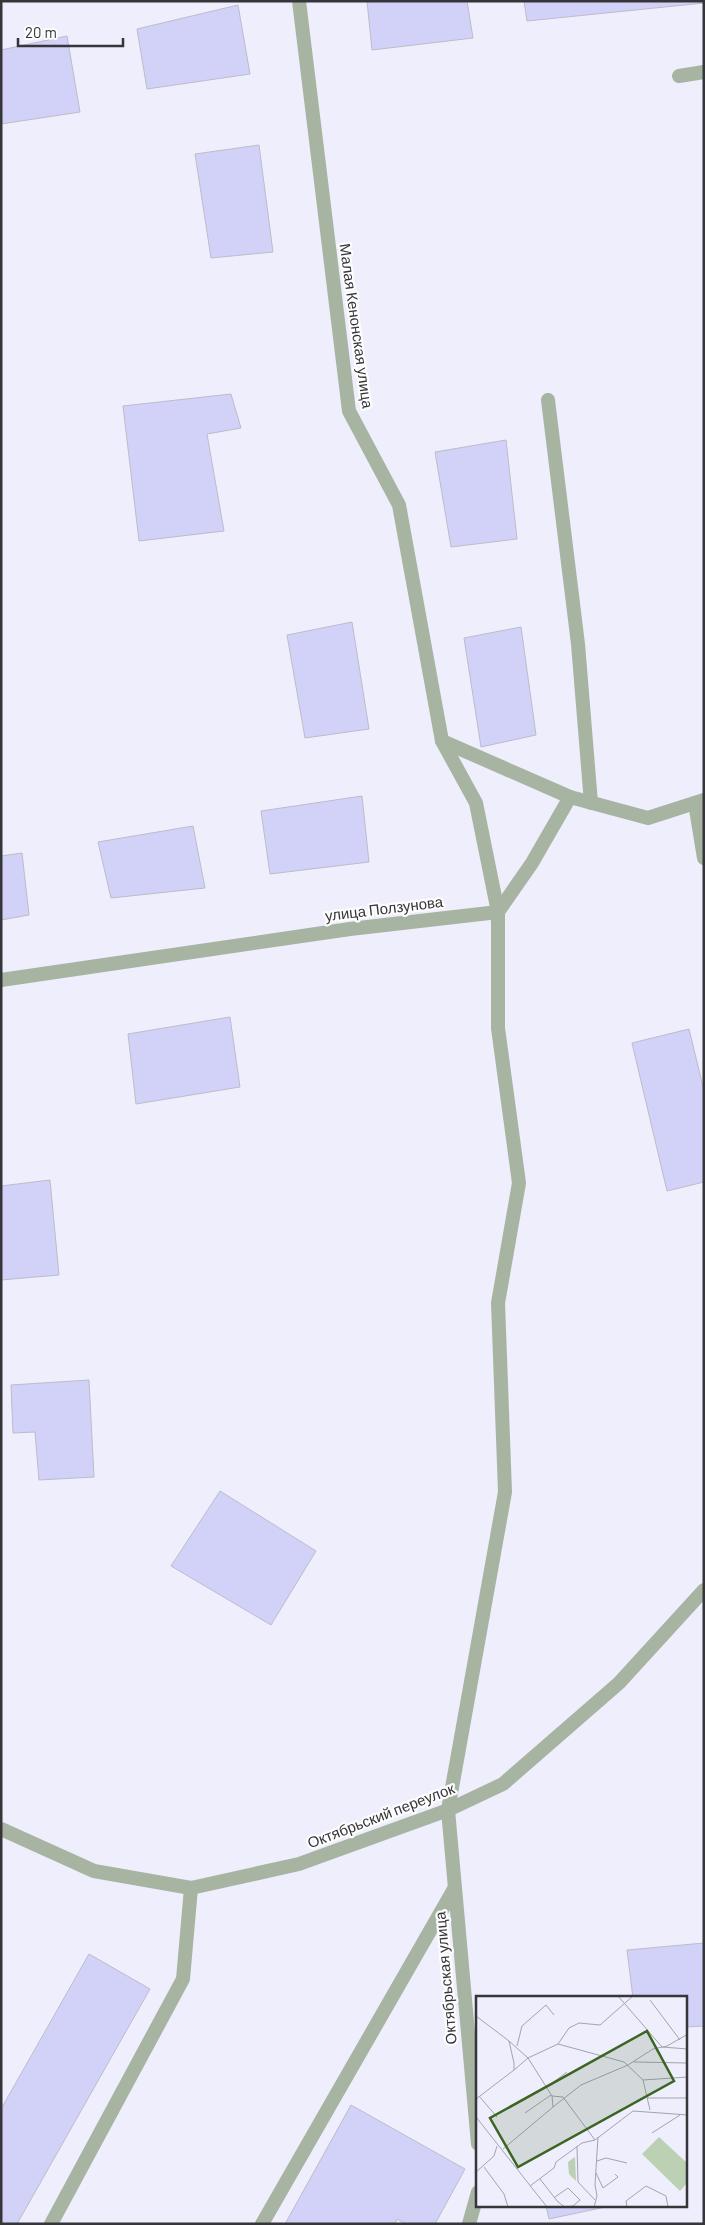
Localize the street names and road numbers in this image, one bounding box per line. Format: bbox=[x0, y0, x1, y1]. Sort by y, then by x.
street label: Малая Кенонская улица bbox=[337, 242, 378, 410]
street label: улица Ползунова bbox=[324, 892, 445, 924]
street label: Октябрьский переулок bbox=[305, 1779, 457, 1851]
street label: Октябрьская улица bbox=[430, 1910, 460, 2045]

